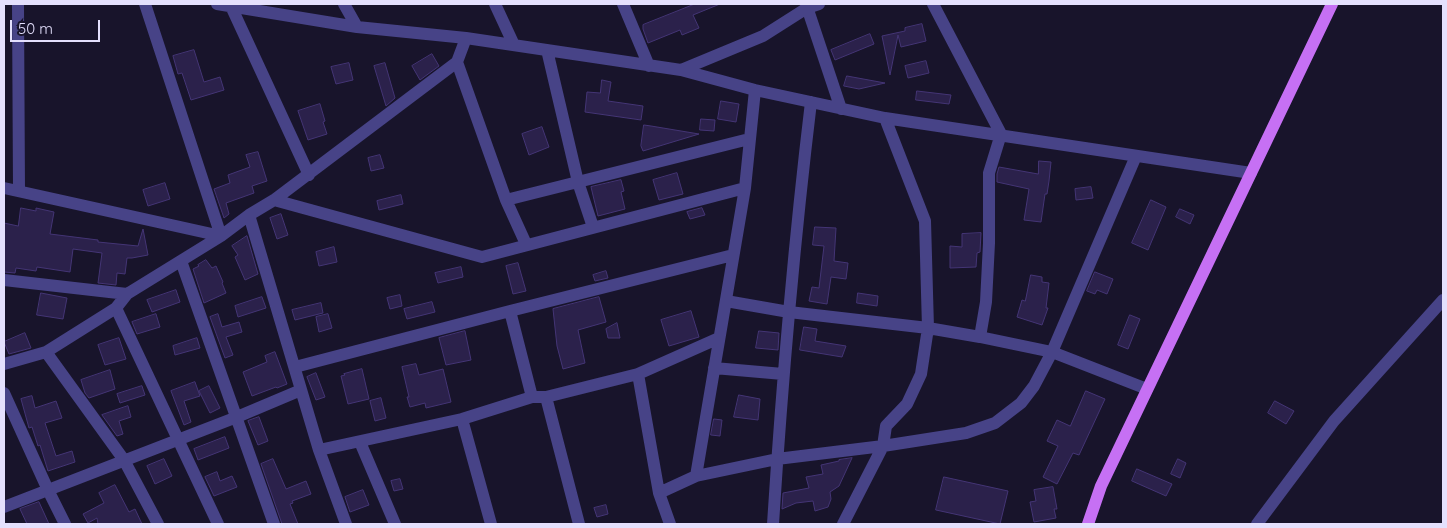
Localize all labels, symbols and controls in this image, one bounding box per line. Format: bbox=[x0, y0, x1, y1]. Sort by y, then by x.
scale bar bbox=[12, 10, 102, 42]
text: 50 m bbox=[18, 19, 53, 38]

